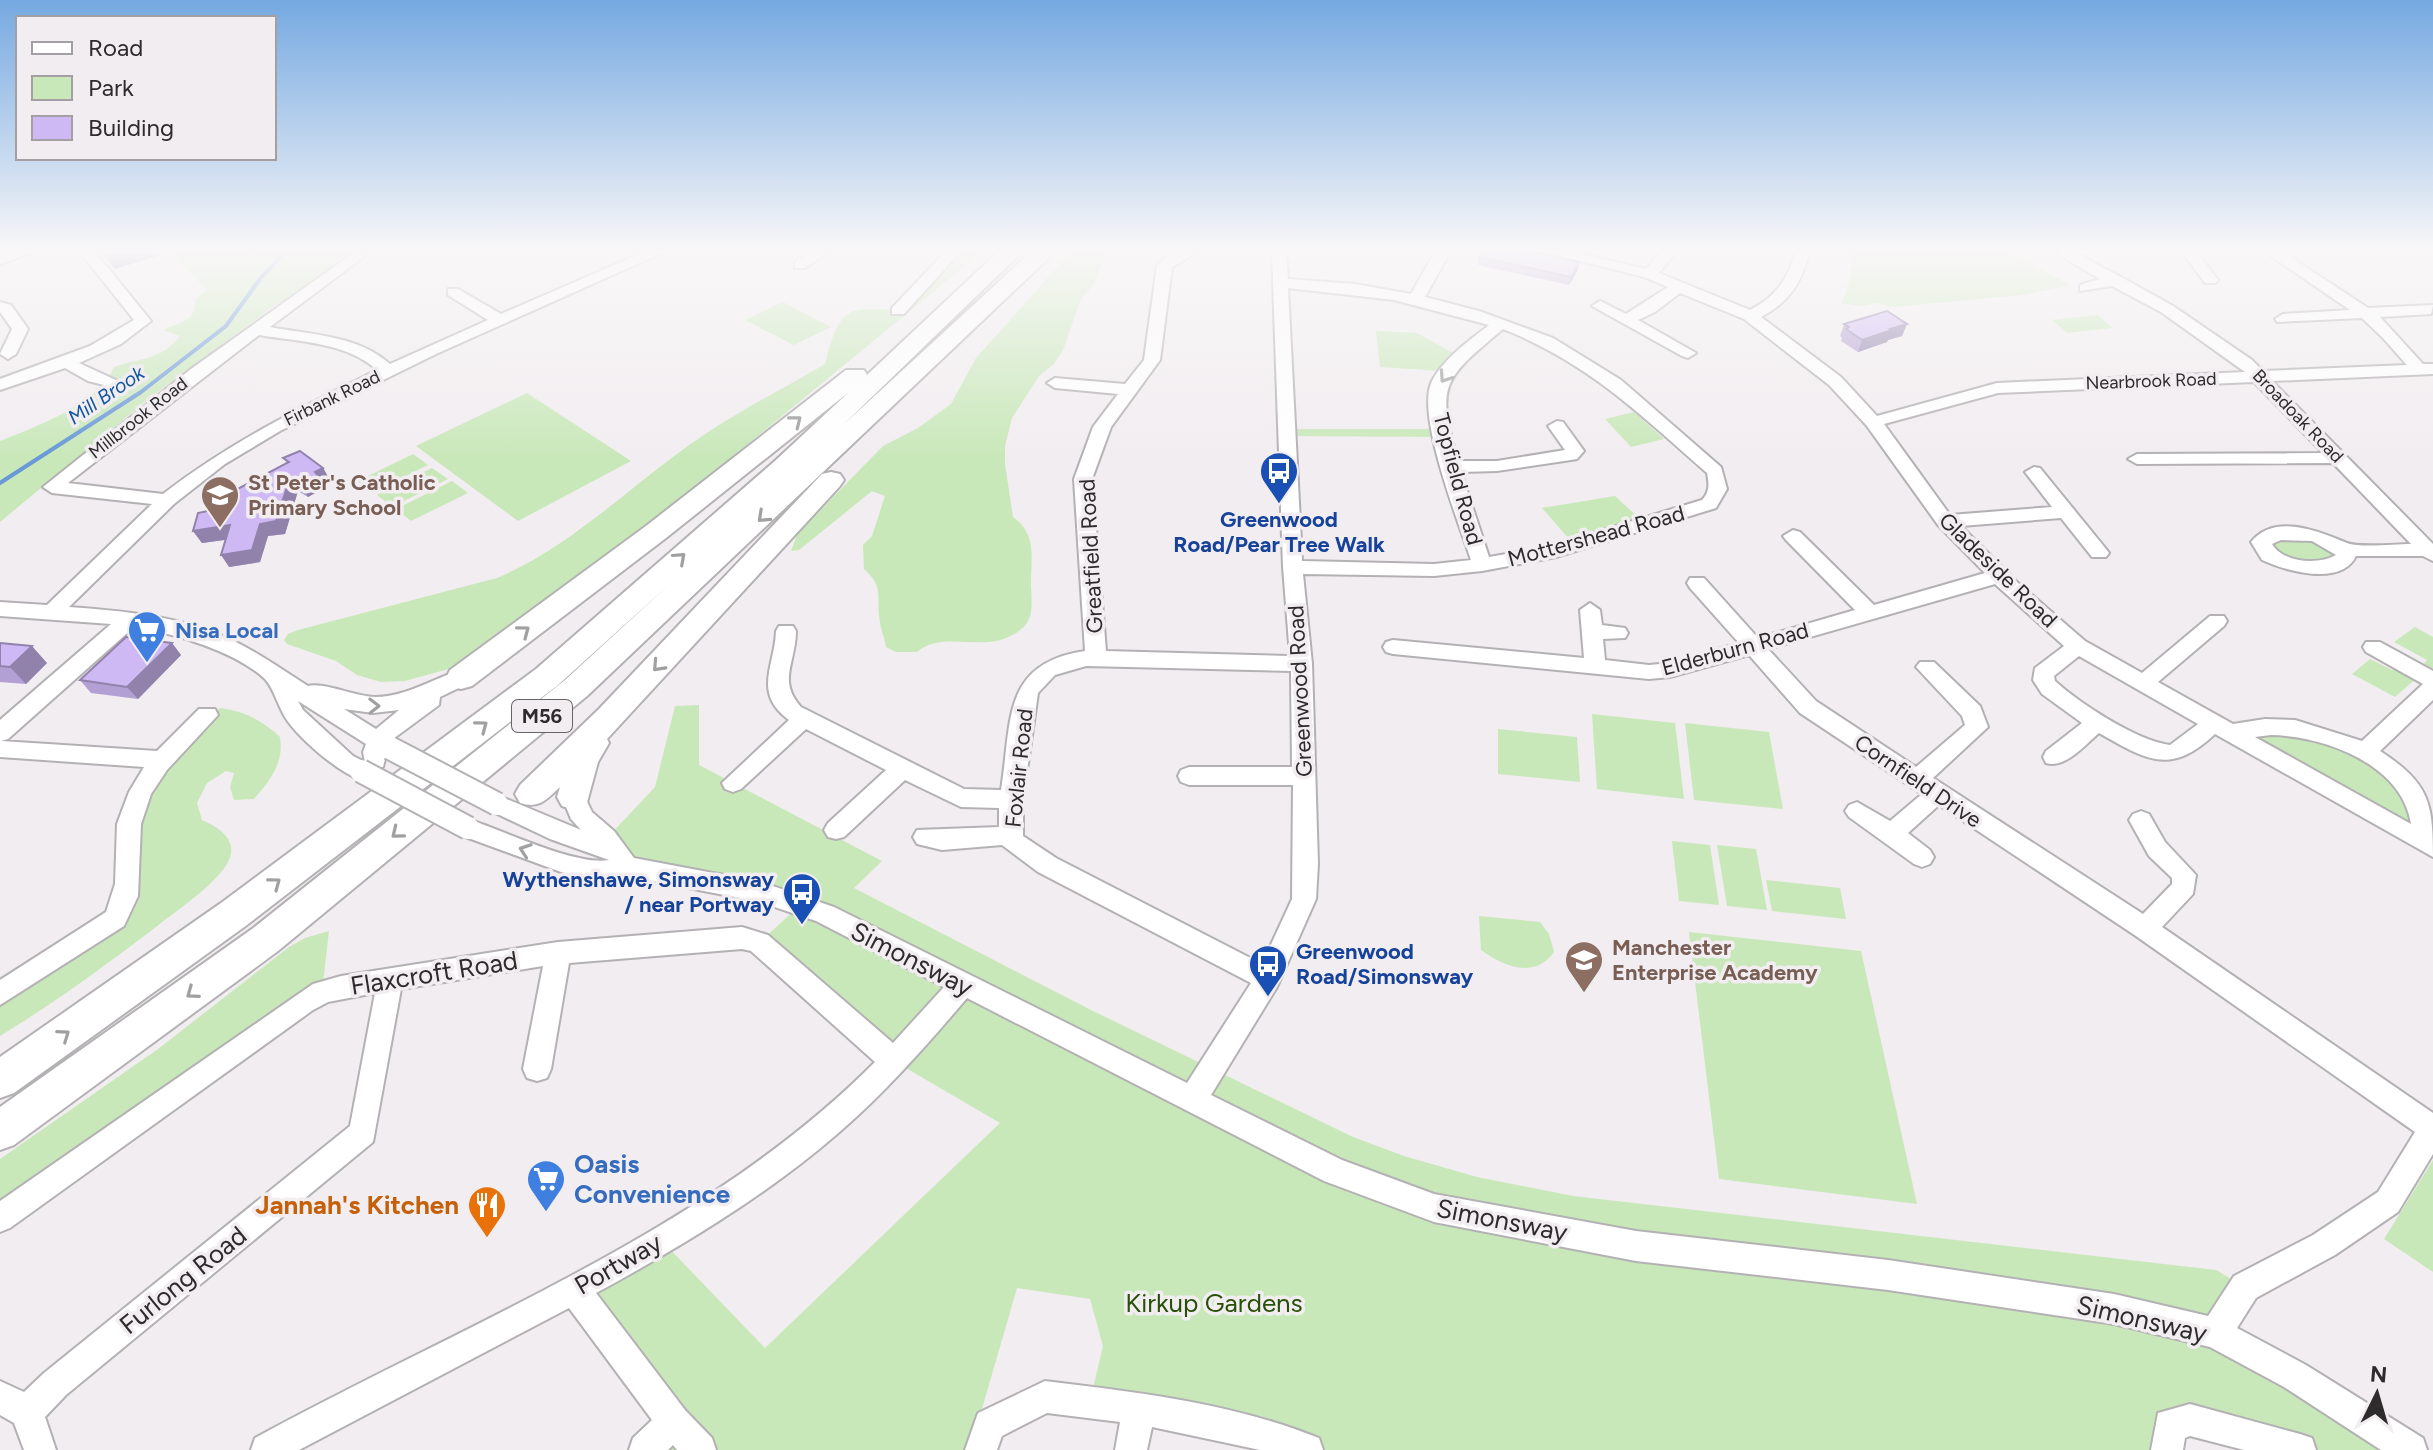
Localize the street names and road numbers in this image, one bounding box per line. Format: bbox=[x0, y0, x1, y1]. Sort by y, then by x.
street label: Firbank Road bbox=[280, 365, 384, 431]
street label: Broadoak Road bbox=[2248, 365, 2348, 467]
street label: Nearbrook Road bbox=[2085, 368, 2217, 394]
street label: Millbrook Road bbox=[84, 373, 192, 463]
street label: Topfield Road bbox=[1427, 410, 1489, 548]
street label: Greatfield Road bbox=[1073, 478, 1109, 634]
street label: Mottershead Road bbox=[1505, 499, 1687, 573]
street label: Gladeside Road bbox=[1933, 507, 2063, 633]
street label: Greenwood Road bbox=[1282, 605, 1318, 777]
street label: Elderburn Road bbox=[1658, 616, 1812, 682]
road number: M56 bbox=[512, 700, 572, 732]
street label: Foxlair Road bbox=[999, 707, 1039, 829]
street label: Cornfield Drive bbox=[1849, 729, 1987, 833]
street label: Simonsway bbox=[846, 915, 979, 1004]
street label: Flaxcroft Road bbox=[348, 944, 520, 1002]
street label: Simonsway bbox=[1434, 1192, 1570, 1248]
street label: Furlong Road bbox=[113, 1219, 253, 1341]
street label: Portway bbox=[569, 1226, 668, 1302]
street label: Simonsway bbox=[2074, 1288, 2211, 1350]

